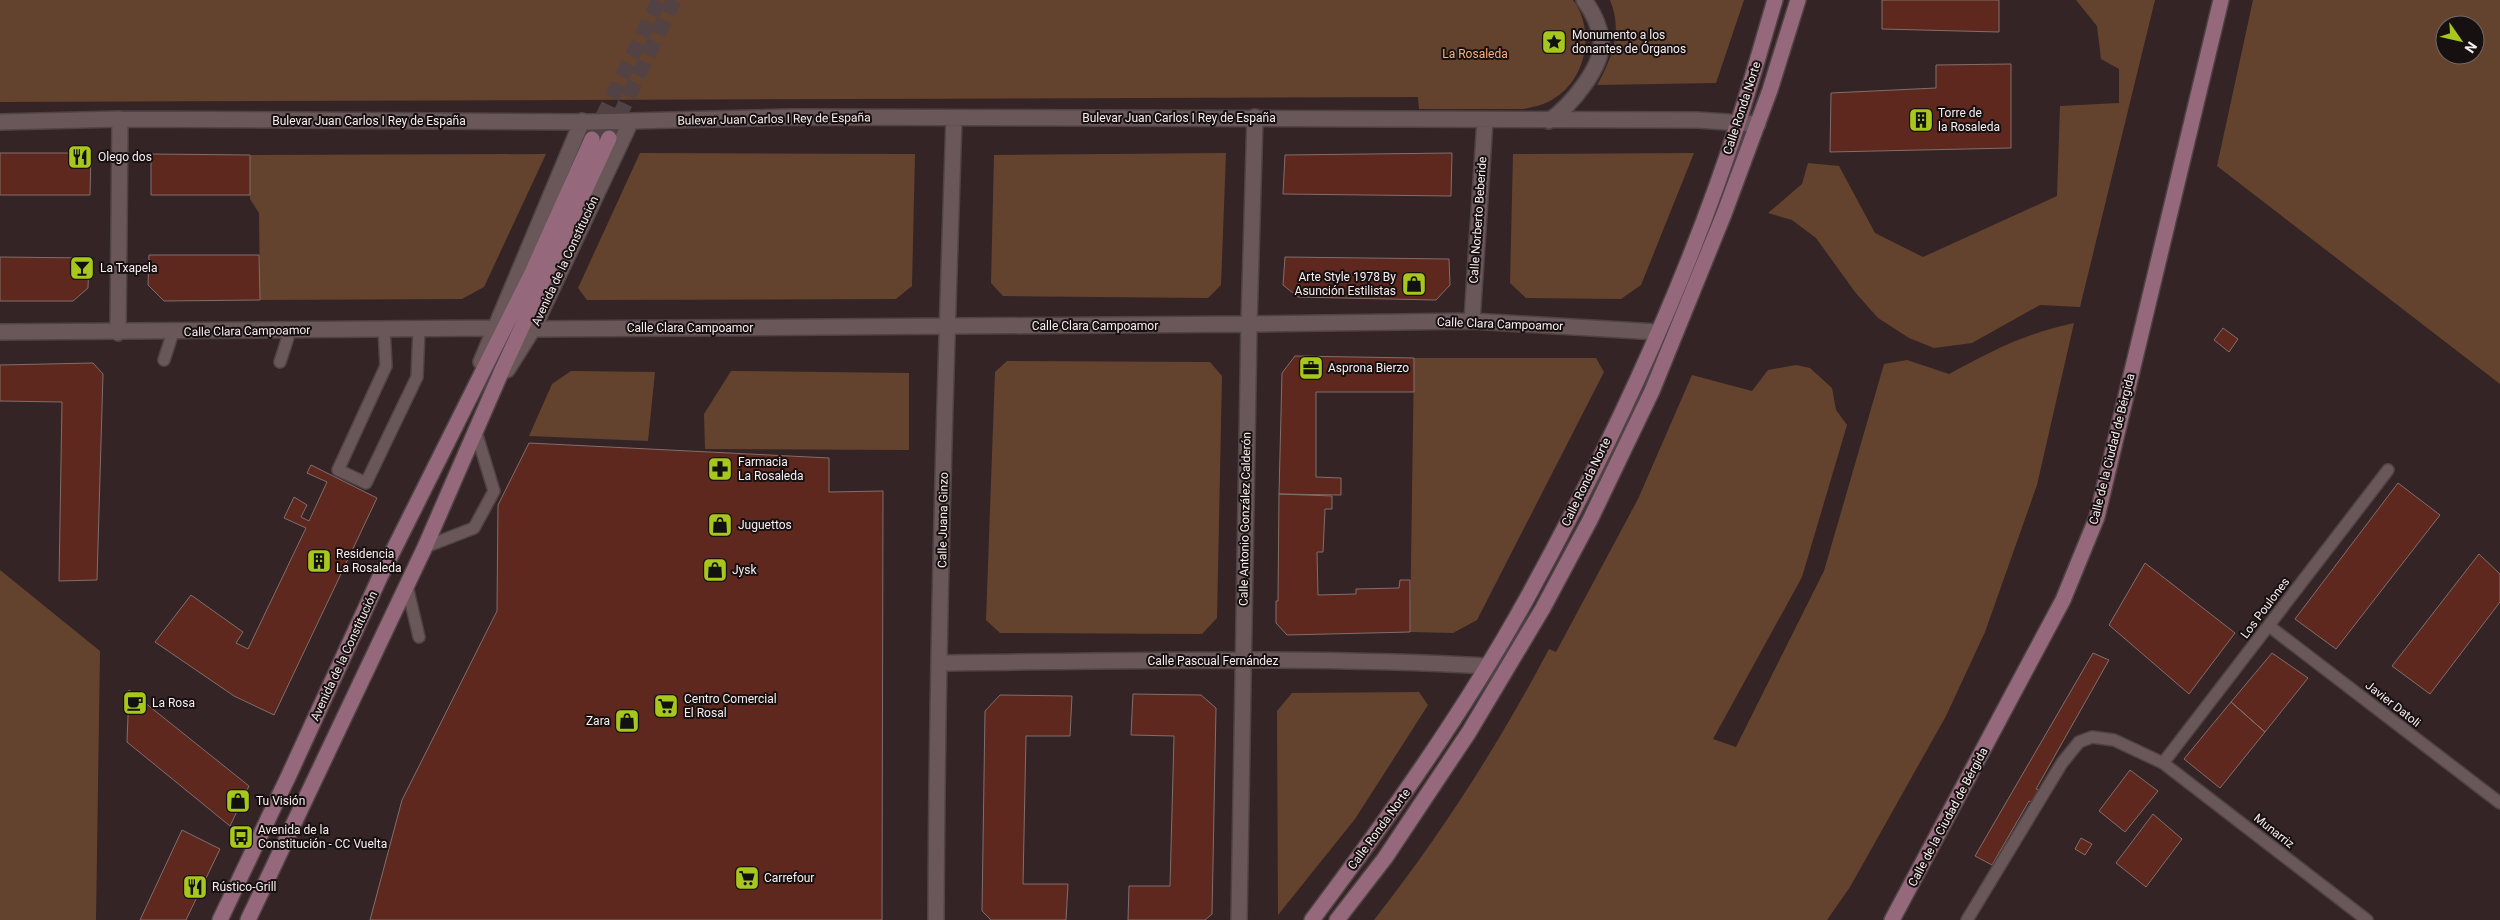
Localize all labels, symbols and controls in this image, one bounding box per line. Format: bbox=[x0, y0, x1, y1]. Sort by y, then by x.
north arrow bbox=[2435, 15, 2485, 65]
place label: Monumento a los donantes de Órganos bbox=[1572, 28, 1686, 56]
place icon: Monumento a los donantes de Órganos bbox=[1541, 29, 1567, 55]
text: N bbox=[2461, 39, 2480, 56]
park label: La Rosaleda bbox=[1442, 47, 1508, 61]
street label: Calle Ronda Norte bbox=[1720, 60, 1764, 156]
place label: Torre de la Rosaleda bbox=[1938, 106, 2000, 134]
building icon: Torre de la Rosaleda bbox=[1908, 107, 1934, 133]
street label: Bulevar Juan Carlos I Rey de España bbox=[677, 110, 871, 128]
street label: Bulevar Juan Carlos I Rey de España bbox=[1082, 111, 1276, 125]
street label: Bulevar Juan Carlos I Rey de España bbox=[272, 114, 466, 128]
restaurant icon: Olego dos bbox=[67, 144, 93, 170]
place label: Olego dos bbox=[98, 150, 152, 164]
street label: Calle Norberto Beberide bbox=[1467, 156, 1489, 284]
street label: Avenida de la Constitución bbox=[529, 194, 601, 328]
bar icon: La Txapela bbox=[69, 255, 95, 281]
place label: La Txapela bbox=[100, 261, 157, 275]
place label: Arte Style 1978 By Asunción Estilistas bbox=[1295, 270, 1396, 298]
shop icon: Arte Style 1978 By Asunción Estilistas bbox=[1401, 271, 1427, 297]
street label: Calle Clara Campoamor bbox=[1437, 315, 1563, 333]
street label: Calle Clara Campoamor bbox=[1032, 319, 1158, 333]
street label: Calle Clara Campoamor bbox=[627, 321, 753, 335]
street label: Calle Clara Campoamor bbox=[184, 323, 310, 339]
office icon: Asprona Bierzo bbox=[1298, 355, 1324, 381]
place label: Asprona Bierzo bbox=[1328, 361, 1409, 375]
street label: Calle de la Ciudad de Bérgida bbox=[2086, 372, 2138, 526]
street label: Calle Antonio González Calderón bbox=[1236, 432, 1254, 606]
street label: Calle Ronda Norte bbox=[1559, 435, 1613, 529]
place label: Farmacia La Rosaleda bbox=[738, 455, 804, 483]
pharmacy icon: Farmacia La Rosaleda bbox=[707, 456, 733, 482]
street label: Calle Juana Ginzo bbox=[935, 472, 951, 568]
shop icon: Juguettos bbox=[707, 512, 733, 538]
place label: Juguettos bbox=[738, 518, 792, 532]
place label: Residencia La Rosaleda bbox=[336, 547, 402, 575]
building icon: Residencia La Rosaleda bbox=[306, 548, 332, 574]
shop icon: Jysk bbox=[702, 557, 728, 583]
place label: Jysk bbox=[732, 563, 757, 577]
street label: Los Poulones bbox=[2238, 575, 2292, 641]
street label: Avenida de la Constitución bbox=[308, 589, 380, 723]
street label: Calle Pascual Fernández bbox=[1148, 654, 1278, 668]
street label: Javier Datoli bbox=[2363, 678, 2423, 730]
cafe icon: La Rosa bbox=[122, 690, 148, 716]
place label: Centro Comercial El Rosal bbox=[684, 692, 777, 720]
supermarket icon: Centro Comercial El Rosal bbox=[653, 693, 679, 719]
place label: La Rosa bbox=[152, 696, 195, 710]
shop icon: Zara bbox=[614, 708, 640, 734]
place label: Zara bbox=[586, 714, 610, 728]
street label: Calle de la Ciudad de Bérgida bbox=[1905, 745, 1991, 889]
street label: Calle Ronda Norte bbox=[1345, 786, 1413, 872]
shop icon: Tu Visión bbox=[225, 788, 251, 814]
place label: Tu Visión bbox=[256, 794, 305, 808]
street label: Munarriz bbox=[2251, 811, 2297, 851]
place label: Avenida de la Constitución - CC Vuelta bbox=[258, 823, 387, 851]
bus stop icon: Avenida de la Constitución - CC Vuelta bbox=[228, 824, 254, 850]
supermarket icon: Carrefour bbox=[734, 865, 760, 891]
place label: Carrefour bbox=[764, 871, 814, 885]
restaurant icon: Rústico-Grill bbox=[182, 874, 208, 900]
place label: Rústico-Grill bbox=[212, 880, 276, 894]

